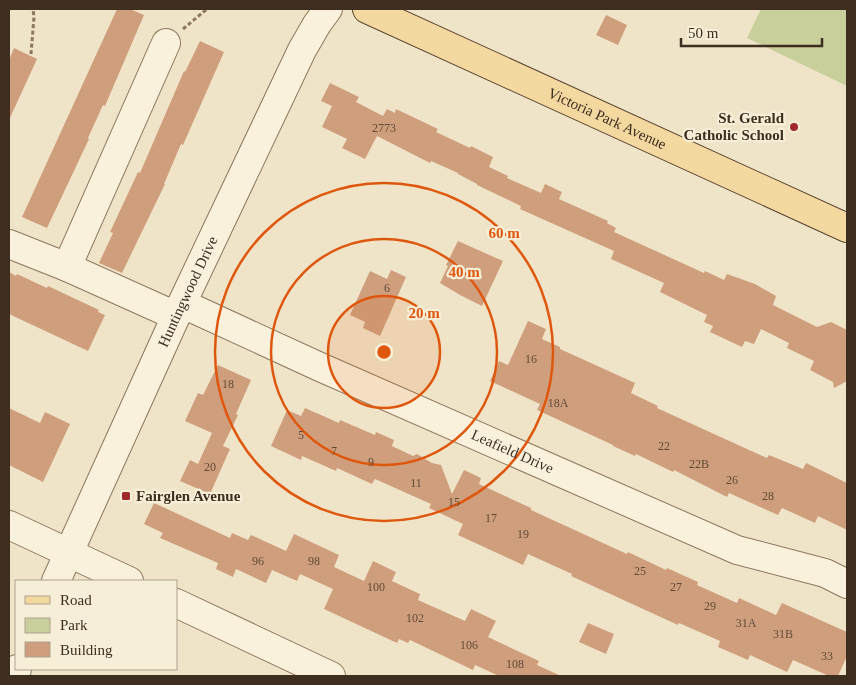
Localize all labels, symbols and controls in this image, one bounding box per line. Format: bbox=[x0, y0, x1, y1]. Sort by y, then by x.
scale bar bbox=[681, 15, 822, 47]
text: 50 m bbox=[688, 25, 719, 41]
street label: Victoria Park Avenue bbox=[546, 85, 669, 153]
place label: St. Gerald Catholic School bbox=[684, 110, 785, 143]
house number: 2773 bbox=[372, 121, 396, 135]
marker: St. Gerald Catholic School bbox=[788, 121, 800, 133]
text: 60 m bbox=[488, 225, 520, 241]
street label: Huntingwood Drive bbox=[155, 233, 221, 349]
text: 40 m bbox=[448, 264, 480, 280]
house number: 6 bbox=[384, 281, 390, 295]
text: 20 m bbox=[408, 305, 440, 321]
centre of rings bbox=[375, 343, 393, 361]
house number: 16 bbox=[525, 352, 537, 366]
house number: 18 bbox=[222, 377, 234, 391]
house number: 18A bbox=[548, 396, 569, 410]
street label: Leafield Drive bbox=[469, 426, 556, 477]
house number: 5 bbox=[298, 428, 304, 442]
house number: 22 bbox=[658, 439, 670, 453]
house number: 7 bbox=[331, 444, 337, 458]
house number: 9 bbox=[368, 455, 374, 469]
house number: 22B bbox=[689, 457, 709, 471]
house number: 20 bbox=[204, 460, 216, 474]
house number: 26 bbox=[726, 473, 738, 487]
house number: 11 bbox=[410, 476, 422, 490]
place label: Fairglen Avenue bbox=[136, 488, 241, 504]
house number: 28 bbox=[762, 489, 774, 503]
marker: Fairglen Avenue bbox=[120, 490, 132, 502]
house number: 15 bbox=[448, 495, 460, 509]
house number: 17 bbox=[485, 511, 497, 525]
house number: 19 bbox=[517, 527, 529, 541]
house number: 96 bbox=[252, 554, 264, 568]
house number: 98 bbox=[308, 554, 320, 568]
house number: 25 bbox=[634, 564, 646, 578]
legend bbox=[15, 580, 178, 670]
house number: 100 bbox=[367, 580, 385, 594]
house number: 27 bbox=[670, 580, 682, 594]
text: Road bbox=[60, 592, 92, 608]
house number: 29 bbox=[704, 599, 716, 613]
house number: 102 bbox=[406, 611, 424, 625]
house number: 31A bbox=[736, 616, 757, 630]
text: Park bbox=[60, 617, 88, 633]
house number: 31B bbox=[773, 627, 793, 641]
house number: 106 bbox=[460, 638, 478, 652]
text: Building bbox=[60, 642, 113, 658]
house number: 33 bbox=[821, 649, 833, 663]
house number: 108 bbox=[506, 657, 524, 671]

